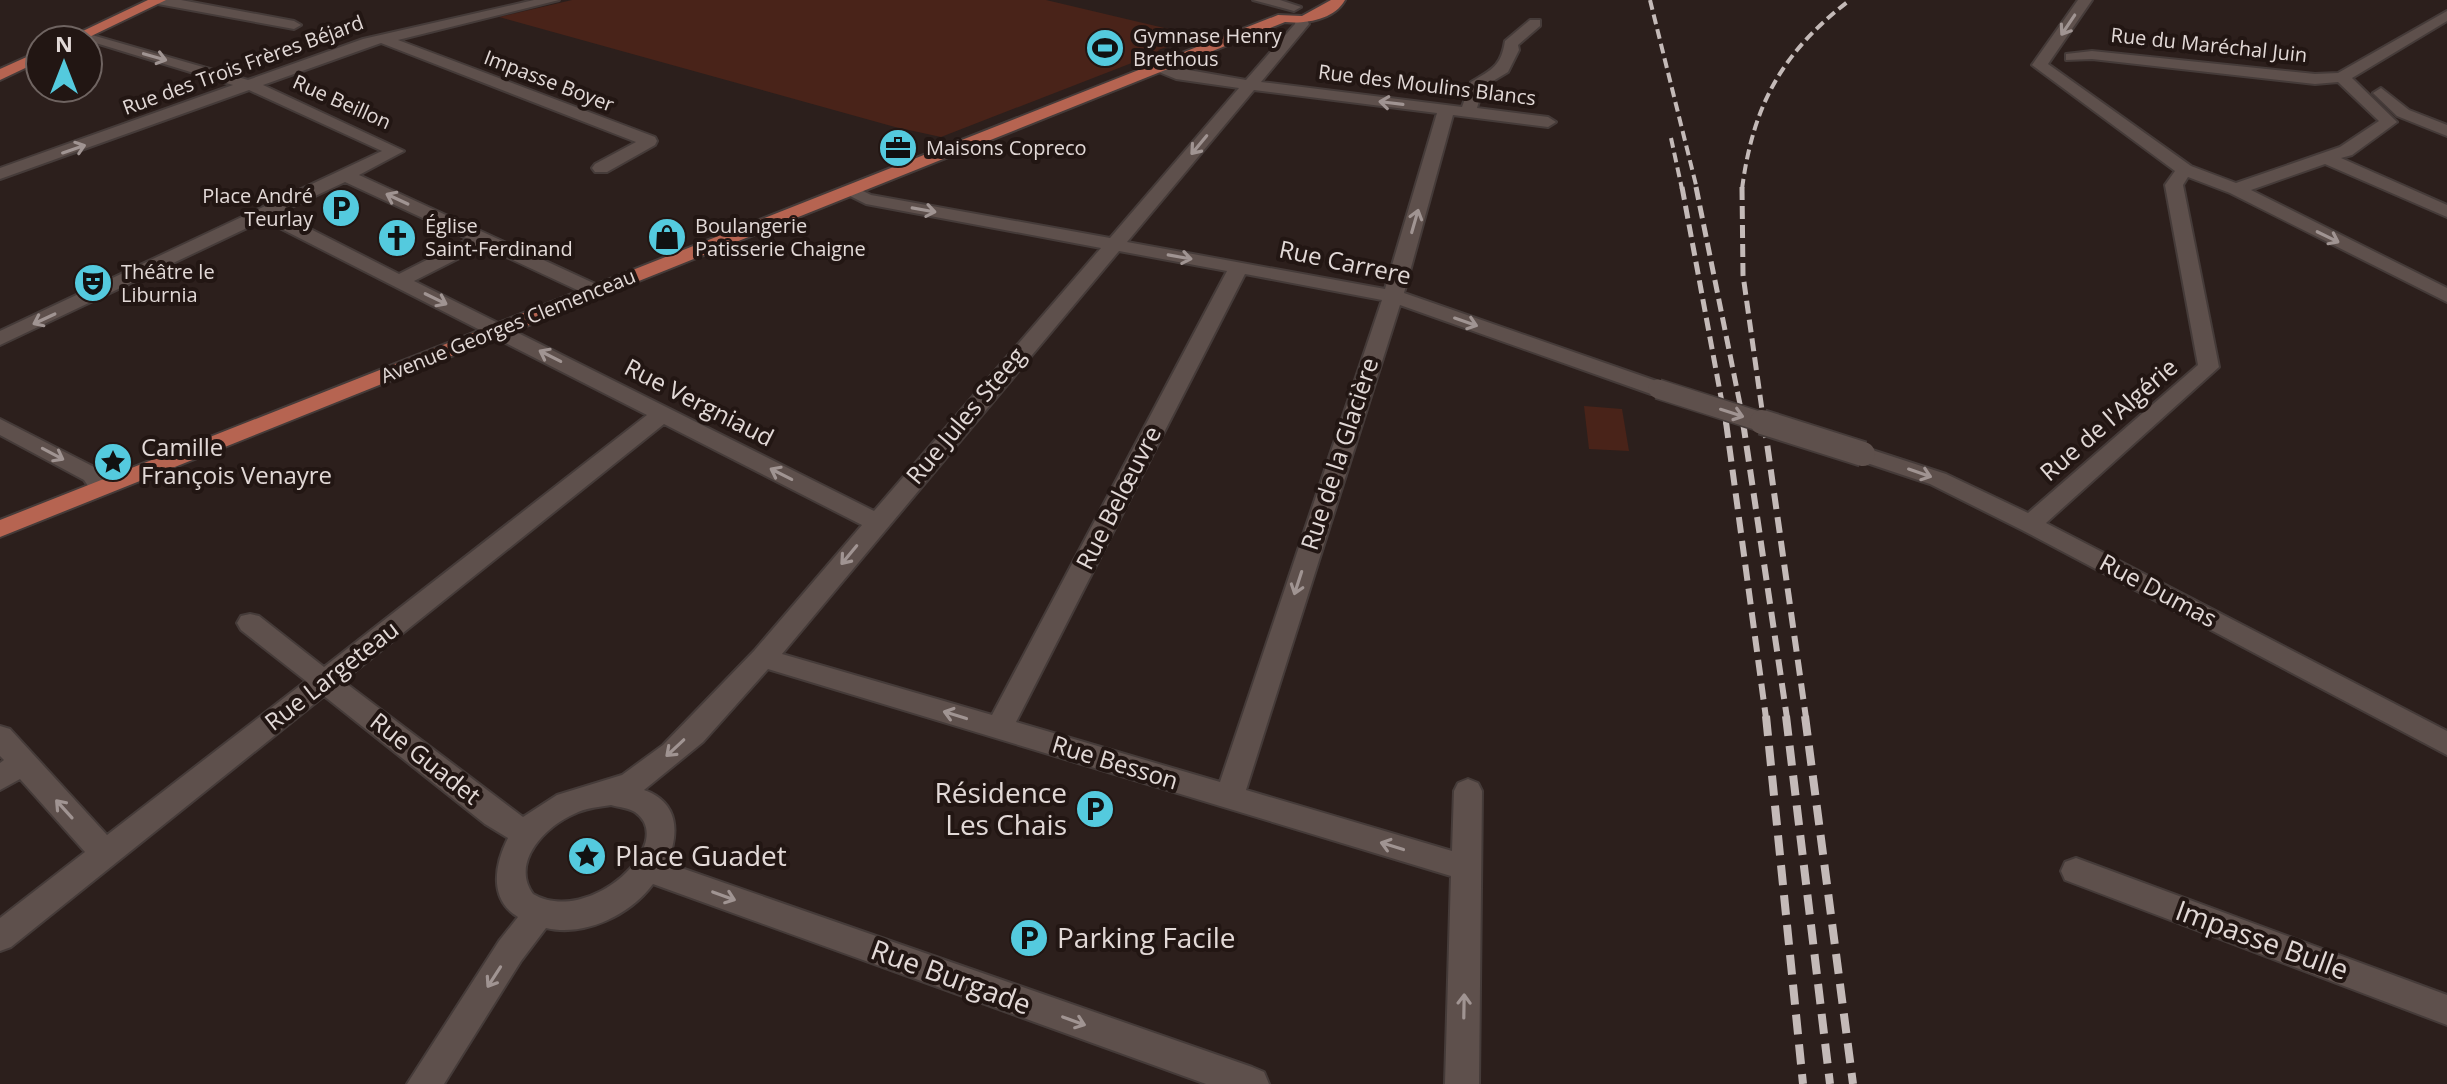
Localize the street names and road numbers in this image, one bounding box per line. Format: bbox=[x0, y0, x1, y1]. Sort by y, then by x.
street label: Rue des Trois Frères Béjard bbox=[118, 8, 367, 121]
street label: Rue du Maréchal Juin bbox=[2109, 21, 2309, 68]
street label: Impasse Boyer bbox=[480, 43, 618, 118]
street label: Rue des Moulins Blancs bbox=[1317, 58, 1537, 111]
street label: Rue Beillon bbox=[289, 68, 395, 135]
street label: Rue Carrere bbox=[1276, 231, 1414, 292]
street label: Avenue Georges Clemenceau bbox=[376, 262, 639, 389]
street label: Rue Jules Steeg bbox=[898, 340, 1032, 490]
street label: Rue Vergniaud bbox=[619, 350, 780, 453]
street label: Rue de l'Algérie bbox=[2032, 350, 2184, 488]
street label: Rue de la Glacière bbox=[1292, 353, 1385, 554]
street label: Rue Belœuvre bbox=[1067, 420, 1168, 575]
street label: Rue Dumas bbox=[2094, 545, 2223, 634]
street label: Rue Largeteau bbox=[257, 612, 405, 738]
street label: Rue Guadet bbox=[364, 704, 488, 811]
street label: Rue Besson bbox=[1048, 727, 1183, 796]
street label: Impasse Bulle bbox=[2171, 890, 2354, 988]
street label: Rue Burgade bbox=[866, 930, 1037, 1023]

